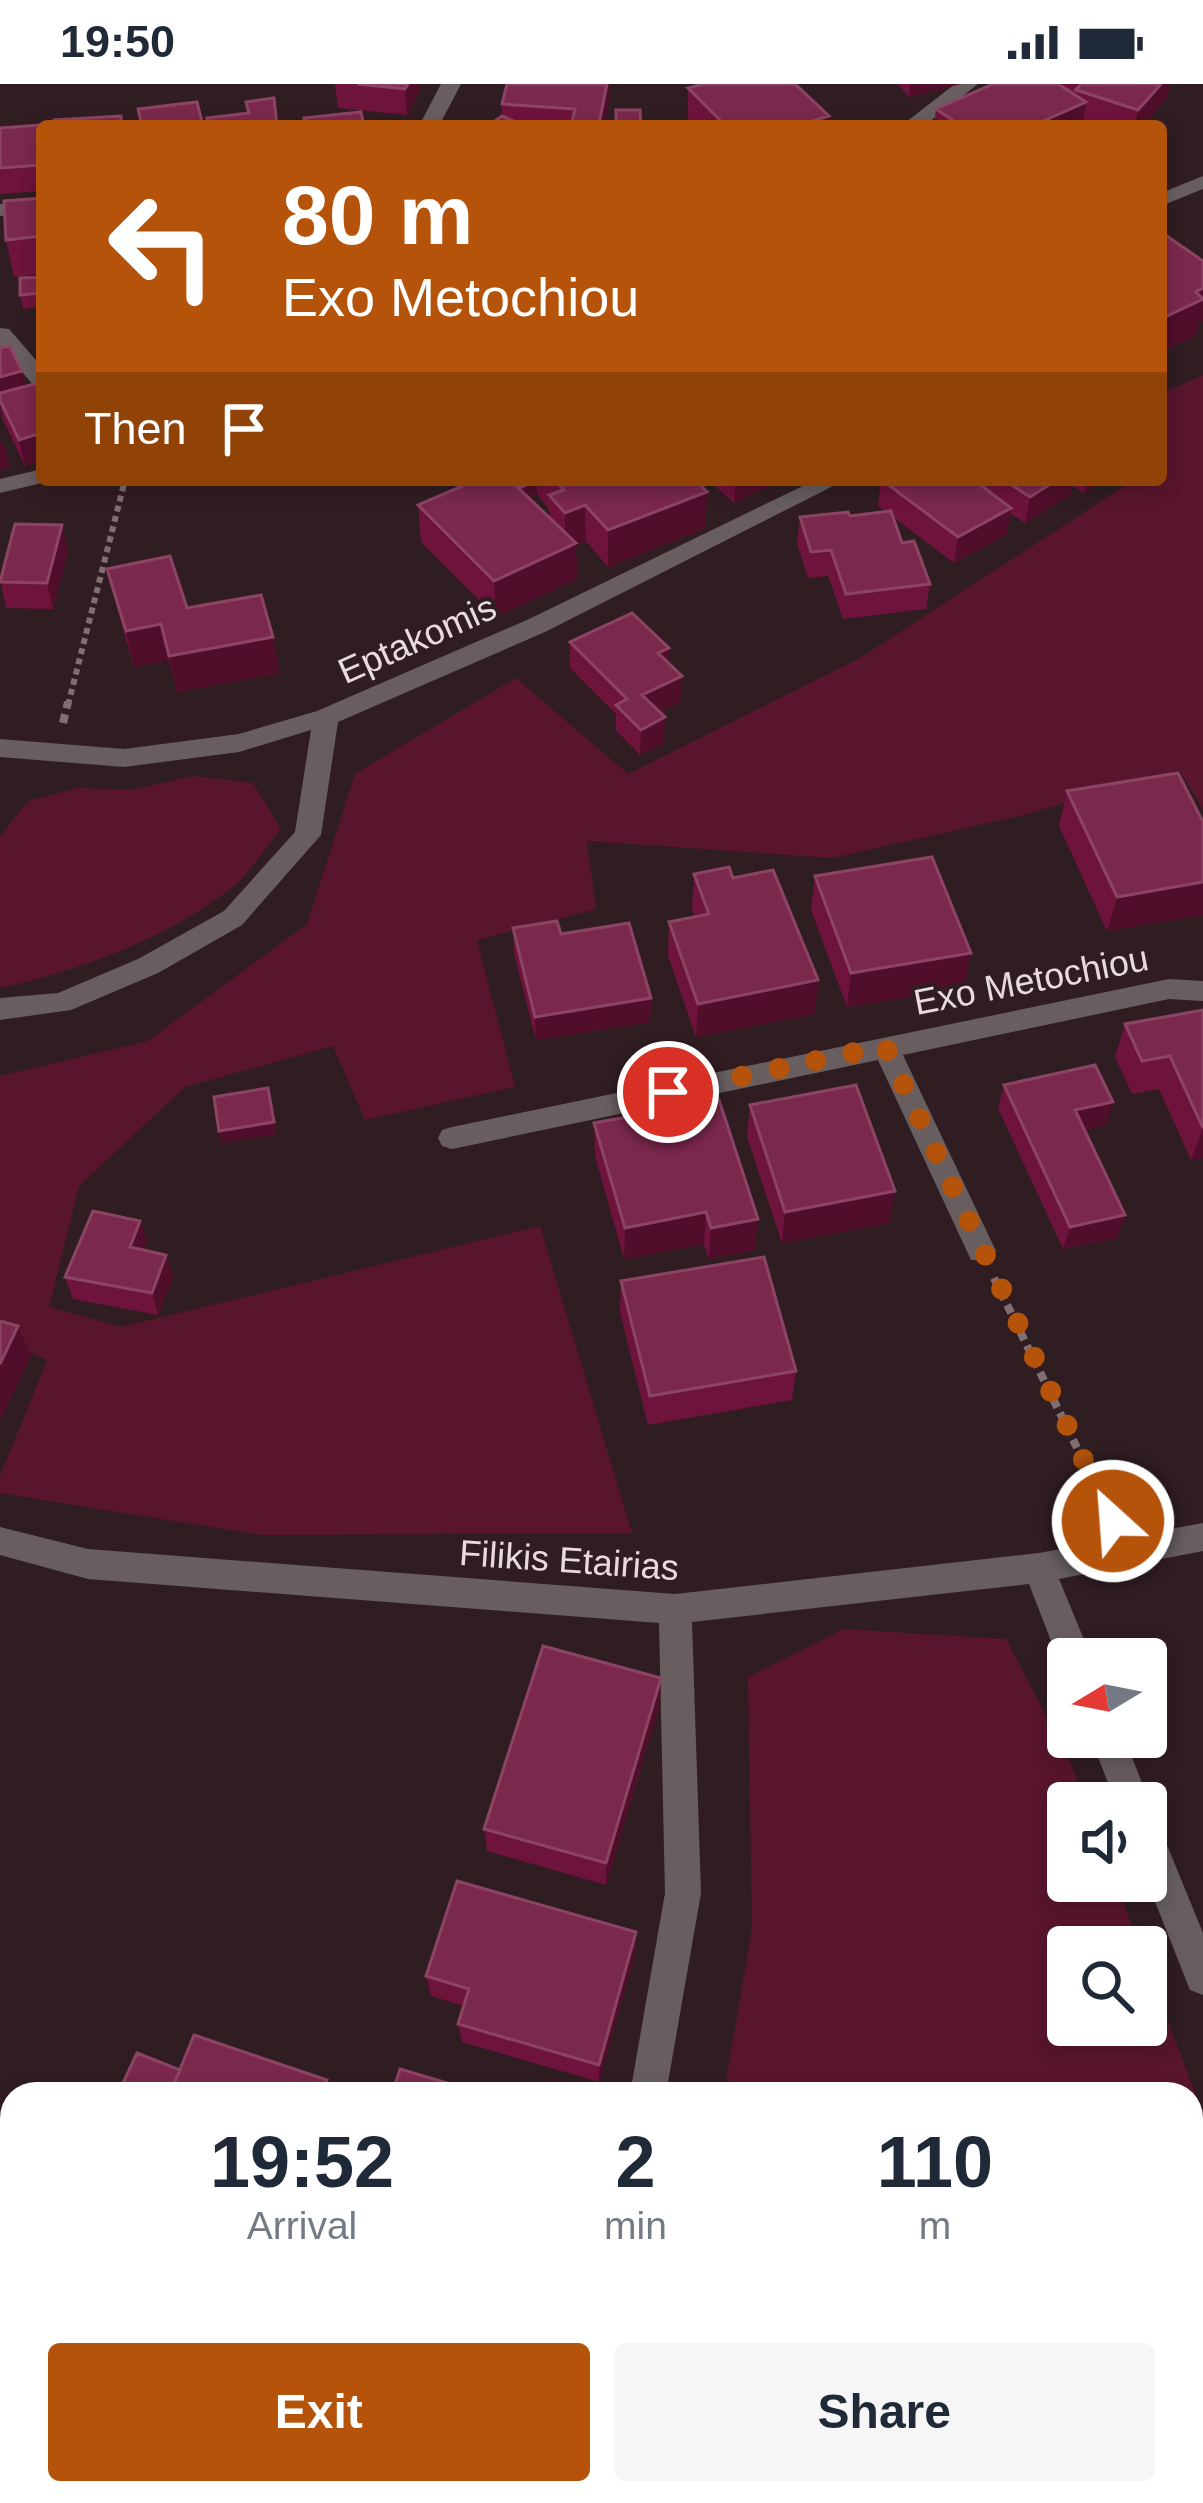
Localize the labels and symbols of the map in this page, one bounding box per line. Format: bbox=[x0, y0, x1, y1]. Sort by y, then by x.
street label: Eptakomis bbox=[332, 586, 502, 692]
street label: Exo Metochiou bbox=[910, 937, 1152, 1023]
pin bbox=[617, 1041, 719, 1143]
position arrow bbox=[1050, 1458, 1176, 1584]
street label: Filikis Etairias bbox=[458, 1532, 680, 1588]
north arrow bbox=[1047, 1638, 1167, 1758]

